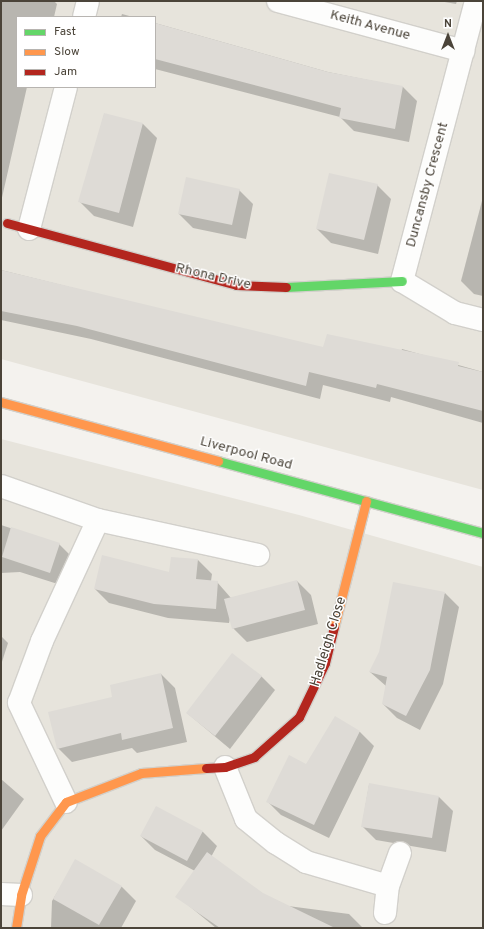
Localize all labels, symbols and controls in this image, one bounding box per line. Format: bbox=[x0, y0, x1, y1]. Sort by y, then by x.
street label: Keith Avenue bbox=[328, 7, 412, 45]
legend bbox=[16, 16, 156, 88]
north arrow bbox=[428, 16, 468, 56]
text: N bbox=[444, 17, 452, 31]
text: Fast bbox=[54, 24, 76, 40]
text: Slow bbox=[54, 44, 80, 60]
text: Jam bbox=[54, 64, 77, 80]
street label: Duncansby Crescent bbox=[403, 121, 453, 249]
street label: Rhona Drive bbox=[174, 260, 252, 294]
street label: Liverpool Road bbox=[198, 434, 294, 474]
street label: Hadleigh Close bbox=[307, 595, 351, 689]

